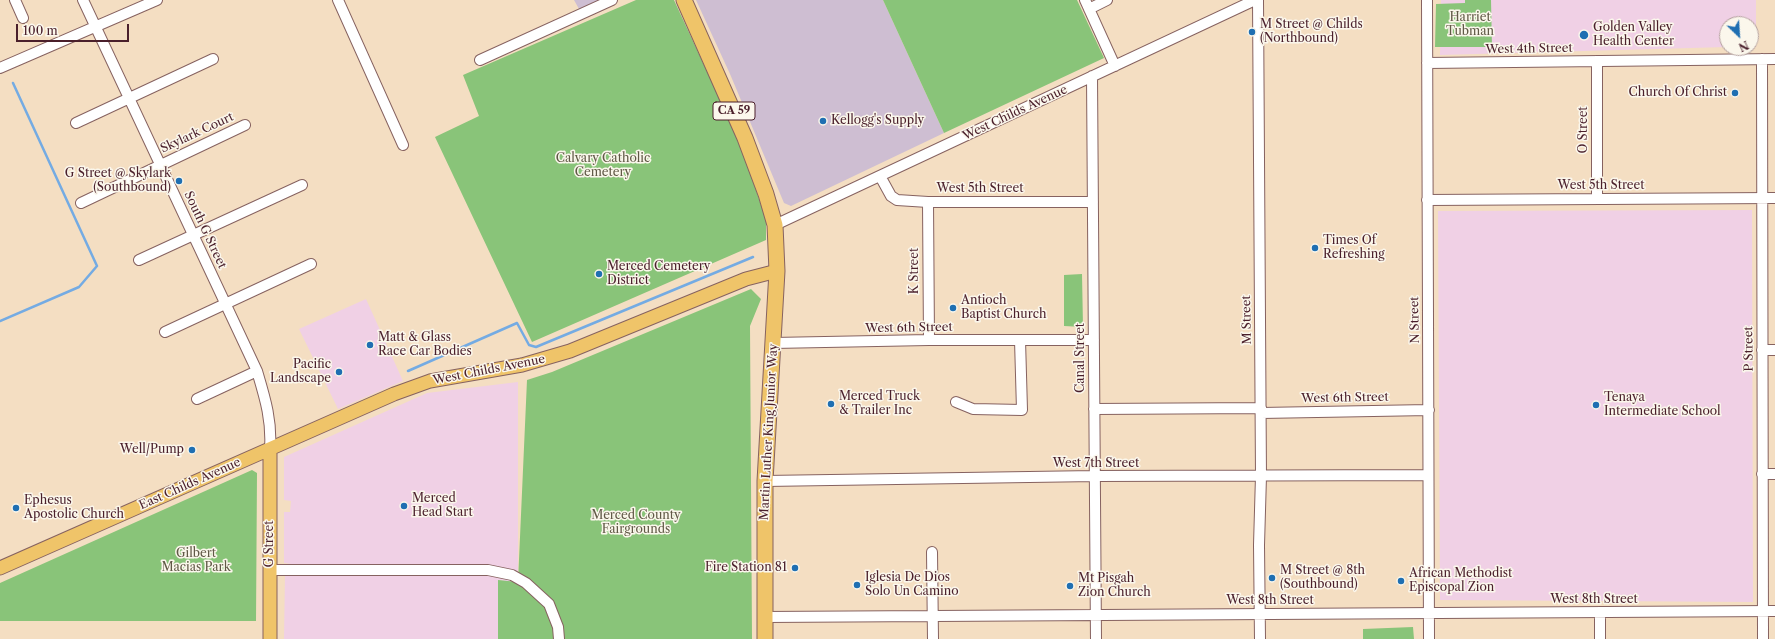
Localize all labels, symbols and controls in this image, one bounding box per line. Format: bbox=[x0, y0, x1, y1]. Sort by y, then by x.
park label: Harriet Tubman bbox=[1446, 11, 1494, 39]
scale bar bbox=[18, 16, 131, 42]
north arrow bbox=[1719, 16, 1759, 56]
place label: M Street @ Childs (Northbound) bbox=[1260, 18, 1363, 46]
place label: Golden Valley Health Center bbox=[1593, 21, 1674, 49]
text: 100 m bbox=[23, 23, 58, 38]
marker: M Street @ Childs (Northbound) bbox=[1247, 27, 1257, 37]
marker: Golden Valley Health Center bbox=[1578, 29, 1590, 41]
text: N bbox=[1736, 38, 1751, 54]
street label: West 4th Street bbox=[1485, 41, 1573, 57]
street label: West Childs Avenue bbox=[960, 82, 1070, 144]
place label: Church Of Christ bbox=[1629, 86, 1727, 100]
marker: Church Of Christ bbox=[1730, 88, 1740, 98]
road number: CA 59 bbox=[713, 102, 755, 120]
street label: O Street bbox=[1577, 106, 1591, 154]
street label: Skylark Court bbox=[158, 110, 236, 156]
place label: Kellogg's Supply bbox=[831, 114, 924, 128]
marker: Kellogg's Supply bbox=[818, 116, 828, 126]
park label: Calvary Catholic Cemetery bbox=[556, 152, 650, 180]
place label: G Street @ Skylark (Southbound) bbox=[65, 167, 171, 195]
marker: G Street @ Skylark (Southbound) bbox=[174, 176, 184, 186]
street label: West 5th Street bbox=[1558, 179, 1644, 193]
street label: West 5th Street bbox=[937, 182, 1023, 196]
street label: South G Street bbox=[181, 189, 229, 271]
place label: Times Of Refreshing bbox=[1323, 234, 1385, 262]
marker: Times Of Refreshing bbox=[1310, 243, 1320, 253]
street label: K Street bbox=[908, 248, 922, 294]
place label: Merced Cemetery District bbox=[607, 260, 711, 288]
marker: Merced Cemetery District bbox=[594, 269, 604, 279]
place label: Antioch Baptist Church bbox=[961, 294, 1046, 322]
street label: M Street bbox=[1239, 295, 1255, 345]
street label: N Street bbox=[1407, 296, 1423, 344]
marker: Antioch Baptist Church bbox=[948, 303, 958, 313]
street label: West 6th Street bbox=[865, 320, 953, 336]
street label: Canal Street bbox=[1074, 323, 1088, 393]
street label: P Street bbox=[1741, 326, 1757, 372]
place label: Matt & Glass Race Car Bodies bbox=[378, 331, 472, 359]
marker: Matt & Glass Race Car Bodies bbox=[365, 340, 375, 350]
street label: Martin Luther King Junior Way bbox=[757, 343, 781, 521]
street label: West Childs Avenue bbox=[432, 352, 546, 388]
place label: Pacific Landscape bbox=[270, 358, 331, 386]
marker: Pacific Landscape bbox=[334, 367, 344, 377]
place label: Merced Truck & Trailer Inc bbox=[839, 390, 920, 418]
street label: West 6th Street bbox=[1301, 390, 1389, 406]
place label: Tenaya Intermediate School bbox=[1604, 391, 1721, 419]
marker: Merced Truck & Trailer Inc bbox=[826, 399, 836, 409]
marker: Tenaya Intermediate School bbox=[1591, 400, 1601, 410]
place label: Well/Pump bbox=[120, 443, 184, 457]
marker: Well/Pump bbox=[187, 445, 197, 455]
street label: East Childs Avenue bbox=[137, 455, 243, 513]
street label: West 7th Street bbox=[1053, 457, 1139, 471]
place label: Merced Head Start bbox=[412, 492, 473, 520]
place label: Ephesus Apostolic Church bbox=[24, 494, 124, 522]
marker: Merced Head Start bbox=[399, 501, 409, 511]
marker: Ephesus Apostolic Church bbox=[11, 503, 21, 513]
park label: Merced County Fairgrounds bbox=[591, 509, 681, 537]
street label: G Street bbox=[263, 521, 277, 567]
park label: Gilbert Macias Park bbox=[161, 547, 231, 575]
place label: Fire Station 81 bbox=[705, 561, 787, 575]
marker: Fire Station 81 bbox=[790, 563, 800, 573]
place label: M Street @ 8th (Southbound) bbox=[1280, 564, 1365, 592]
place label: African Methodist Episcopal Zion bbox=[1409, 567, 1512, 595]
place label: Iglesia De Dios Solo Un Camino bbox=[865, 571, 959, 599]
place label: Mt Pisgah Zion Church bbox=[1078, 572, 1151, 600]
marker: M Street @ 8th (Southbound) bbox=[1267, 573, 1277, 583]
marker: African Methodist Episcopal Zion bbox=[1396, 576, 1406, 586]
marker: Iglesia De Dios Solo Un Camino bbox=[852, 580, 862, 590]
marker: Mt Pisgah Zion Church bbox=[1065, 581, 1075, 591]
street label: West 8th Street bbox=[1550, 593, 1638, 607]
street label: West 8th Street bbox=[1226, 594, 1314, 608]

